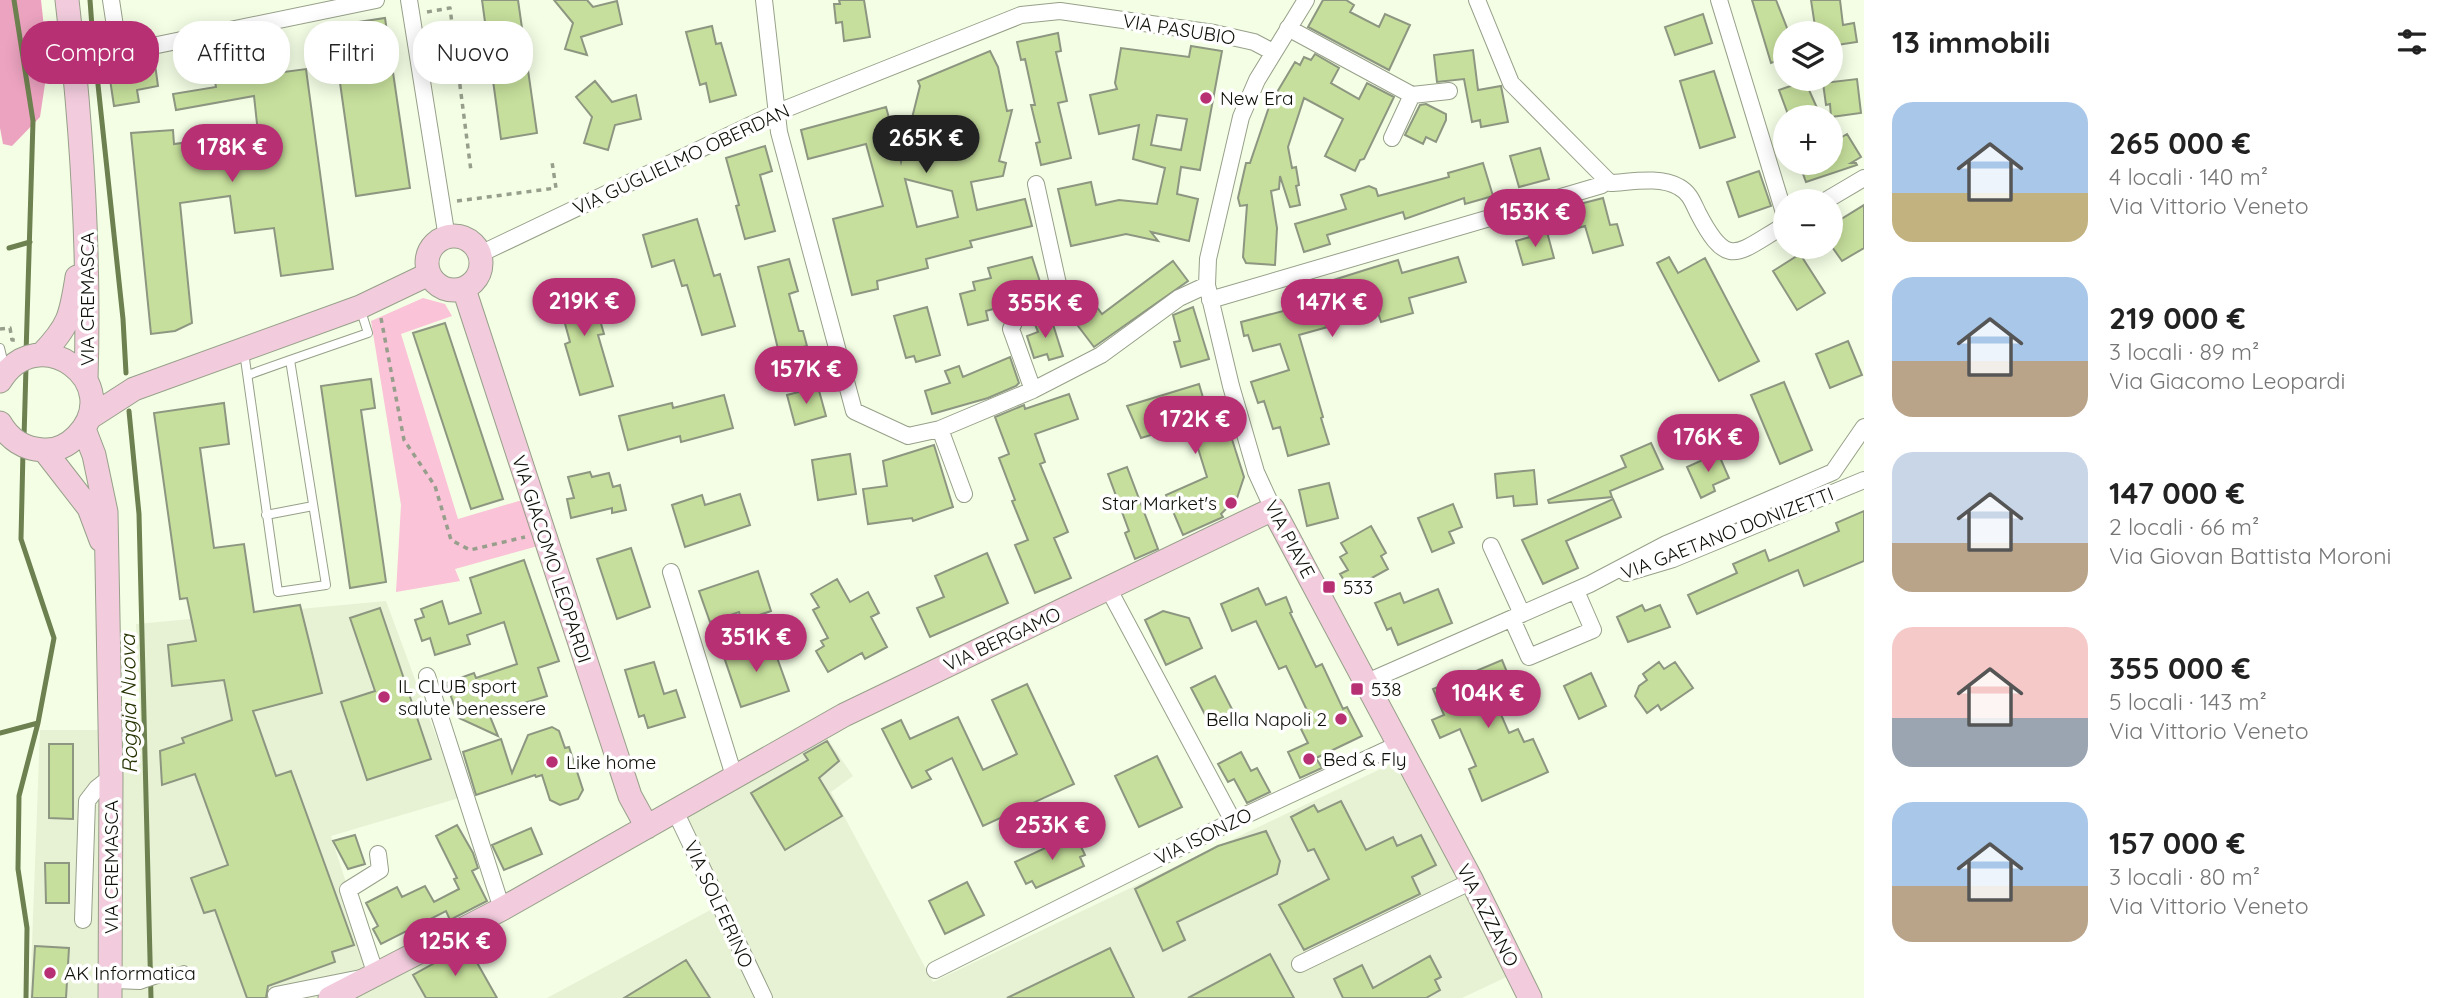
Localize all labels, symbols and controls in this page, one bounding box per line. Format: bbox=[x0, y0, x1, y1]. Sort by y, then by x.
street label: VIA PASUBIO bbox=[1121, 8, 1237, 50]
chip: Compra bbox=[21, 21, 159, 84]
chip: Affitta bbox=[173, 21, 290, 84]
chip: Filtri bbox=[304, 21, 399, 84]
chip: Nuovo bbox=[413, 21, 533, 84]
map controls bbox=[1773, 21, 1843, 259]
button: layers bbox=[1773, 21, 1843, 91]
text: 13 immobili bbox=[1892, 23, 2050, 61]
icon: filters bbox=[2393, 23, 2431, 61]
place label: New Era bbox=[1220, 86, 1293, 110]
marker: New Era bbox=[1198, 90, 1214, 106]
street label: VIA GUGLIELMO OBERDAN bbox=[569, 98, 793, 220]
button: + bbox=[1773, 105, 1843, 175]
pin: 265K € bbox=[869, 116, 983, 175]
text: 265K € bbox=[889, 123, 963, 152]
pin: 178K € bbox=[175, 124, 289, 184]
text: 265 000 € bbox=[2109, 124, 2251, 162]
icon: home bbox=[1948, 130, 2032, 214]
text: 178K € bbox=[197, 132, 267, 161]
text: 4 locali · 140 m² bbox=[2109, 162, 2268, 191]
button: − bbox=[1773, 189, 1843, 259]
pin: 153K € bbox=[1478, 190, 1592, 249]
text: Via Vittorio Veneto bbox=[2109, 191, 2309, 220]
text: 153K € bbox=[1500, 197, 1570, 226]
street label: VIA CREMASCA bbox=[75, 232, 99, 366]
pin: 219K € bbox=[527, 278, 641, 338]
pin: 355K € bbox=[988, 280, 1102, 340]
pin: 147K € bbox=[1275, 280, 1389, 339]
text: 219K € bbox=[548, 286, 620, 315]
text: 147K € bbox=[1297, 287, 1367, 316]
text: 355K € bbox=[1008, 288, 1082, 317]
text: 219 000 € bbox=[2109, 299, 2246, 337]
icon: home bbox=[1948, 305, 2032, 389]
text: 3 locali · 89 m² bbox=[2109, 337, 2259, 366]
pin: 157K € bbox=[749, 346, 863, 406]
text: 157K € bbox=[771, 354, 841, 383]
text: Via Giacomo Leopardi bbox=[2109, 366, 2345, 395]
pin: 172K € bbox=[1138, 396, 1252, 456]
text: 172K € bbox=[1160, 404, 1230, 433]
pin: 176K € bbox=[1651, 414, 1765, 474]
text: 176K € bbox=[1673, 422, 1743, 451]
street label: VIA GIACOMO LEOPARDI bbox=[507, 452, 597, 666]
text: 147 000 € bbox=[2109, 474, 2245, 512]
icon: home bbox=[1948, 480, 2032, 564]
street label: VIA GAETANO DONIZETTI bbox=[1617, 481, 1837, 585]
place label: Star Market's bbox=[1102, 491, 1217, 515]
marker: Star Market's bbox=[1223, 495, 1239, 511]
street label: VIA PIAVE bbox=[1259, 496, 1321, 582]
text: 2 locali · 66 m² bbox=[2109, 512, 2259, 541]
text: Via Giovan Battista Moroni bbox=[2109, 541, 2391, 570]
place label: 533 bbox=[1343, 575, 1373, 599]
marker: 533 bbox=[1321, 579, 1337, 595]
street label: VIA BERGAMO bbox=[940, 601, 1064, 677]
pin: 351K € bbox=[699, 614, 813, 674]
text: 351K € bbox=[721, 622, 791, 651]
water label: Roggia Nuova bbox=[114, 633, 142, 774]
text: 355 000 € bbox=[2109, 649, 2251, 687]
icon: home bbox=[1948, 655, 2032, 739]
pin: 104K € bbox=[1431, 670, 1545, 730]
place label: IL CLUB sport salute benessere bbox=[398, 674, 546, 720]
place label: 538 bbox=[1371, 677, 1402, 701]
text: 104K € bbox=[1452, 678, 1524, 707]
marker: 538 bbox=[1349, 681, 1365, 697]
text: 5 locali · 143 m² bbox=[2109, 687, 2267, 716]
marker: IL CLUB sport salute benessere bbox=[376, 689, 392, 705]
place label: Bella Napoli 2 bbox=[1206, 707, 1327, 731]
marker: Bella Napoli 2 bbox=[1333, 711, 1349, 727]
text: Via Vittorio Veneto bbox=[2109, 716, 2309, 745]
place label: Bed & Fly bbox=[1323, 747, 1407, 771]
place label: Like home bbox=[566, 750, 656, 774]
marker: Bed & Fly bbox=[1301, 751, 1317, 767]
marker: Like home bbox=[544, 754, 560, 770]
street label: VIA CREMASCA bbox=[99, 800, 123, 934]
pin: 253K € bbox=[995, 802, 1109, 862]
street label: VIA ISONZO bbox=[1150, 802, 1256, 870]
text: 253K € bbox=[1015, 810, 1089, 839]
text: 157 000 € bbox=[2109, 824, 2245, 862]
icon: home bbox=[1948, 830, 2032, 914]
street label: VIA SOLFERINO bbox=[679, 837, 759, 971]
street label: VIA AZZANO bbox=[1452, 860, 1524, 970]
text: 3 locali · 80 m² bbox=[2109, 862, 2260, 891]
text: Via Vittorio Veneto bbox=[2109, 891, 2309, 920]
pin: 125K € bbox=[398, 918, 512, 978]
text: 125K € bbox=[419, 926, 491, 955]
place label: AK Informatica bbox=[64, 961, 196, 985]
marker: AK Informatica bbox=[42, 965, 58, 981]

